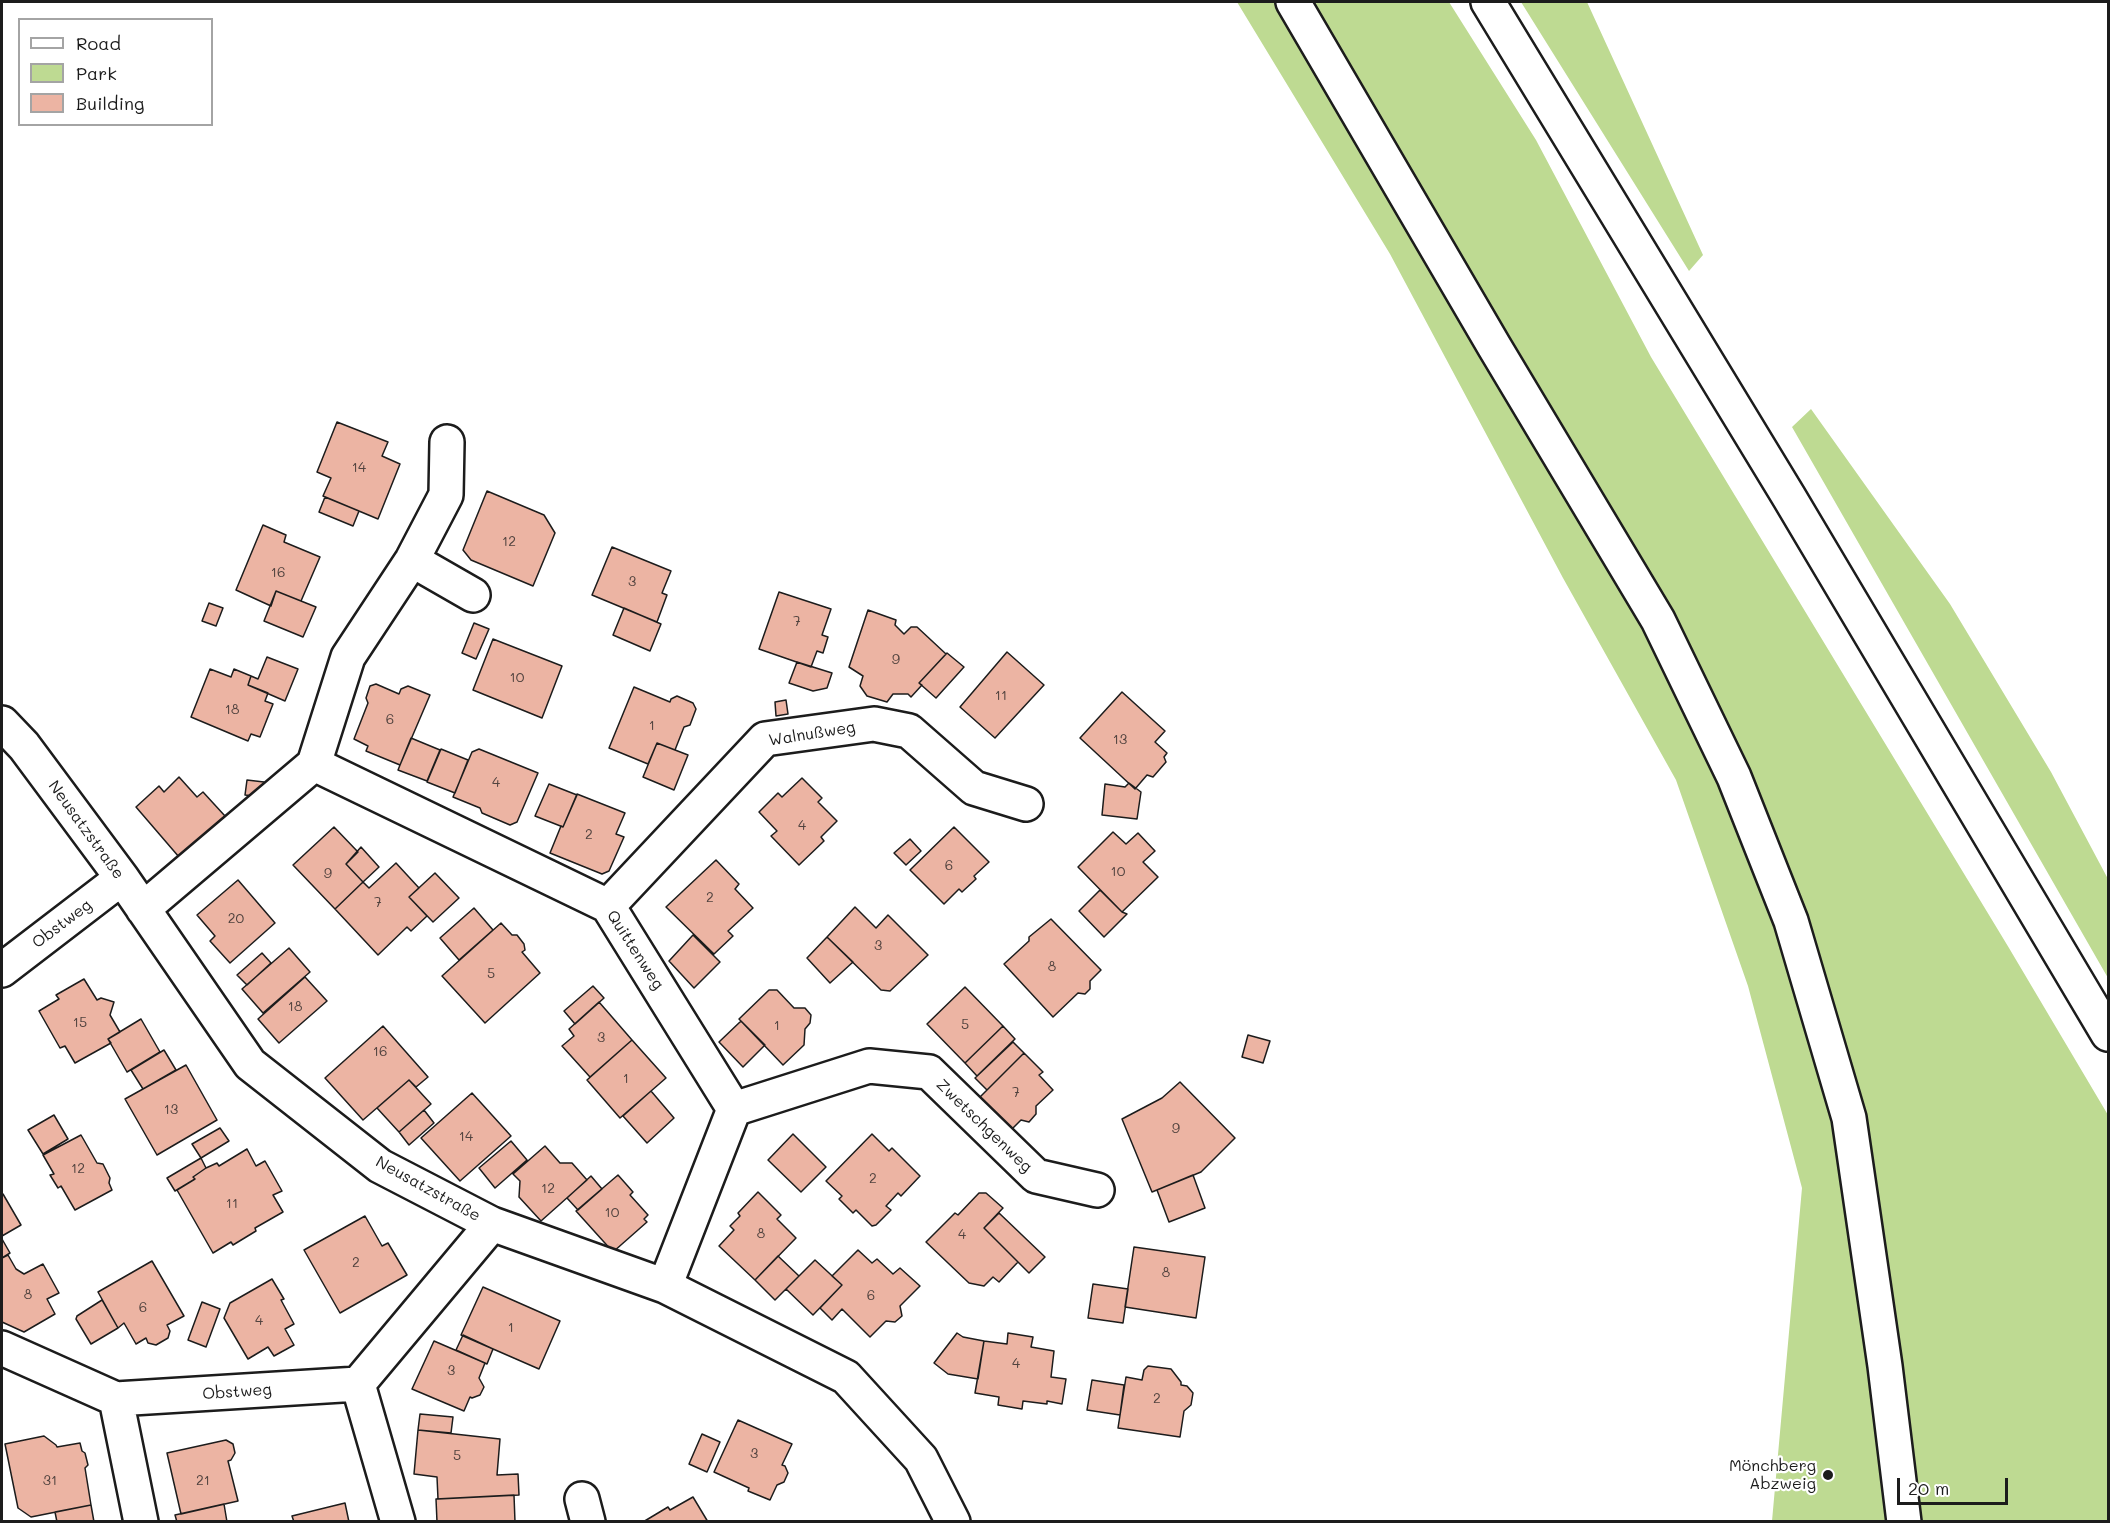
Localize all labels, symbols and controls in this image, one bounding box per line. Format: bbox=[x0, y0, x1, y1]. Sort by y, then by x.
legend bbox=[18, 18, 213, 126]
text: Road bbox=[76, 31, 121, 55]
text: Park bbox=[76, 61, 117, 85]
text: Building bbox=[76, 91, 144, 115]
house number: 14 bbox=[352, 460, 366, 476]
house number: 12 bbox=[502, 534, 516, 550]
house number: 16 bbox=[271, 565, 285, 581]
house number: 3 bbox=[628, 574, 636, 590]
house number: 7 bbox=[793, 614, 801, 630]
house number: 9 bbox=[892, 652, 900, 668]
house number: 10 bbox=[510, 670, 524, 686]
house number: 11 bbox=[995, 688, 1007, 704]
house number: 18 bbox=[225, 702, 239, 718]
house number: 6 bbox=[386, 712, 394, 728]
house number: 1 bbox=[649, 718, 655, 734]
street label: Walnußweg bbox=[767, 718, 857, 750]
house number: 13 bbox=[1113, 732, 1127, 748]
house number: 4 bbox=[492, 775, 500, 791]
street label: Neusatzstraße bbox=[44, 777, 128, 883]
house number: 4 bbox=[798, 818, 806, 834]
house number: 2 bbox=[585, 827, 593, 843]
house number: 6 bbox=[945, 858, 953, 874]
house number: 10 bbox=[1111, 864, 1125, 880]
house number: 9 bbox=[324, 866, 332, 882]
house number: 2 bbox=[706, 890, 714, 906]
street label: Obstweg bbox=[29, 895, 95, 953]
house number: 7 bbox=[374, 895, 382, 911]
street label: Quittenweg bbox=[602, 907, 668, 993]
house number: 20 bbox=[228, 911, 244, 927]
house number: 3 bbox=[874, 938, 882, 954]
house number: 8 bbox=[1048, 959, 1056, 975]
house number: 5 bbox=[487, 966, 495, 982]
house number: 18 bbox=[288, 999, 302, 1015]
house number: 15 bbox=[73, 1015, 87, 1031]
house number: 5 bbox=[961, 1017, 969, 1033]
house number: 1 bbox=[774, 1018, 780, 1034]
house number: 3 bbox=[597, 1030, 605, 1046]
house number: 16 bbox=[373, 1044, 387, 1060]
house number: 1 bbox=[623, 1071, 629, 1087]
street label: Zwetschgenweg bbox=[932, 1075, 1036, 1177]
house number: 7 bbox=[1012, 1085, 1020, 1101]
house number: 13 bbox=[164, 1102, 178, 1118]
house number: 9 bbox=[1172, 1121, 1180, 1137]
house number: 14 bbox=[459, 1129, 473, 1145]
street label: Neusatzstraße bbox=[372, 1152, 484, 1226]
house number: 12 bbox=[71, 1161, 85, 1177]
house number: 2 bbox=[869, 1171, 877, 1187]
house number: 12 bbox=[541, 1181, 555, 1197]
house number: 11 bbox=[226, 1196, 238, 1212]
house number: 10 bbox=[605, 1205, 619, 1221]
house number: 8 bbox=[757, 1226, 765, 1242]
house number: 4 bbox=[958, 1227, 966, 1243]
house number: 2 bbox=[352, 1255, 360, 1271]
house number: 8 bbox=[1162, 1265, 1170, 1281]
house number: 8 bbox=[24, 1287, 32, 1303]
house number: 6 bbox=[867, 1288, 875, 1304]
house number: 6 bbox=[139, 1300, 147, 1316]
house number: 4 bbox=[255, 1313, 263, 1329]
house number: 1 bbox=[508, 1320, 514, 1336]
house number: 4 bbox=[1012, 1356, 1020, 1372]
house number: 3 bbox=[447, 1363, 455, 1379]
street label: Obstweg bbox=[202, 1380, 272, 1404]
house number: 2 bbox=[1153, 1391, 1161, 1407]
house number: 3 bbox=[750, 1446, 758, 1462]
house number: 5 bbox=[453, 1448, 461, 1464]
place label: Mönchberg Abzweig bbox=[1729, 1456, 1816, 1494]
scale bar bbox=[1900, 1466, 2011, 1504]
marker: Mönchberg Abzweig bbox=[1821, 1468, 1835, 1482]
house number: 31 bbox=[43, 1473, 57, 1489]
house number: 21 bbox=[196, 1473, 210, 1489]
text: 20 m bbox=[1908, 1476, 1949, 1500]

